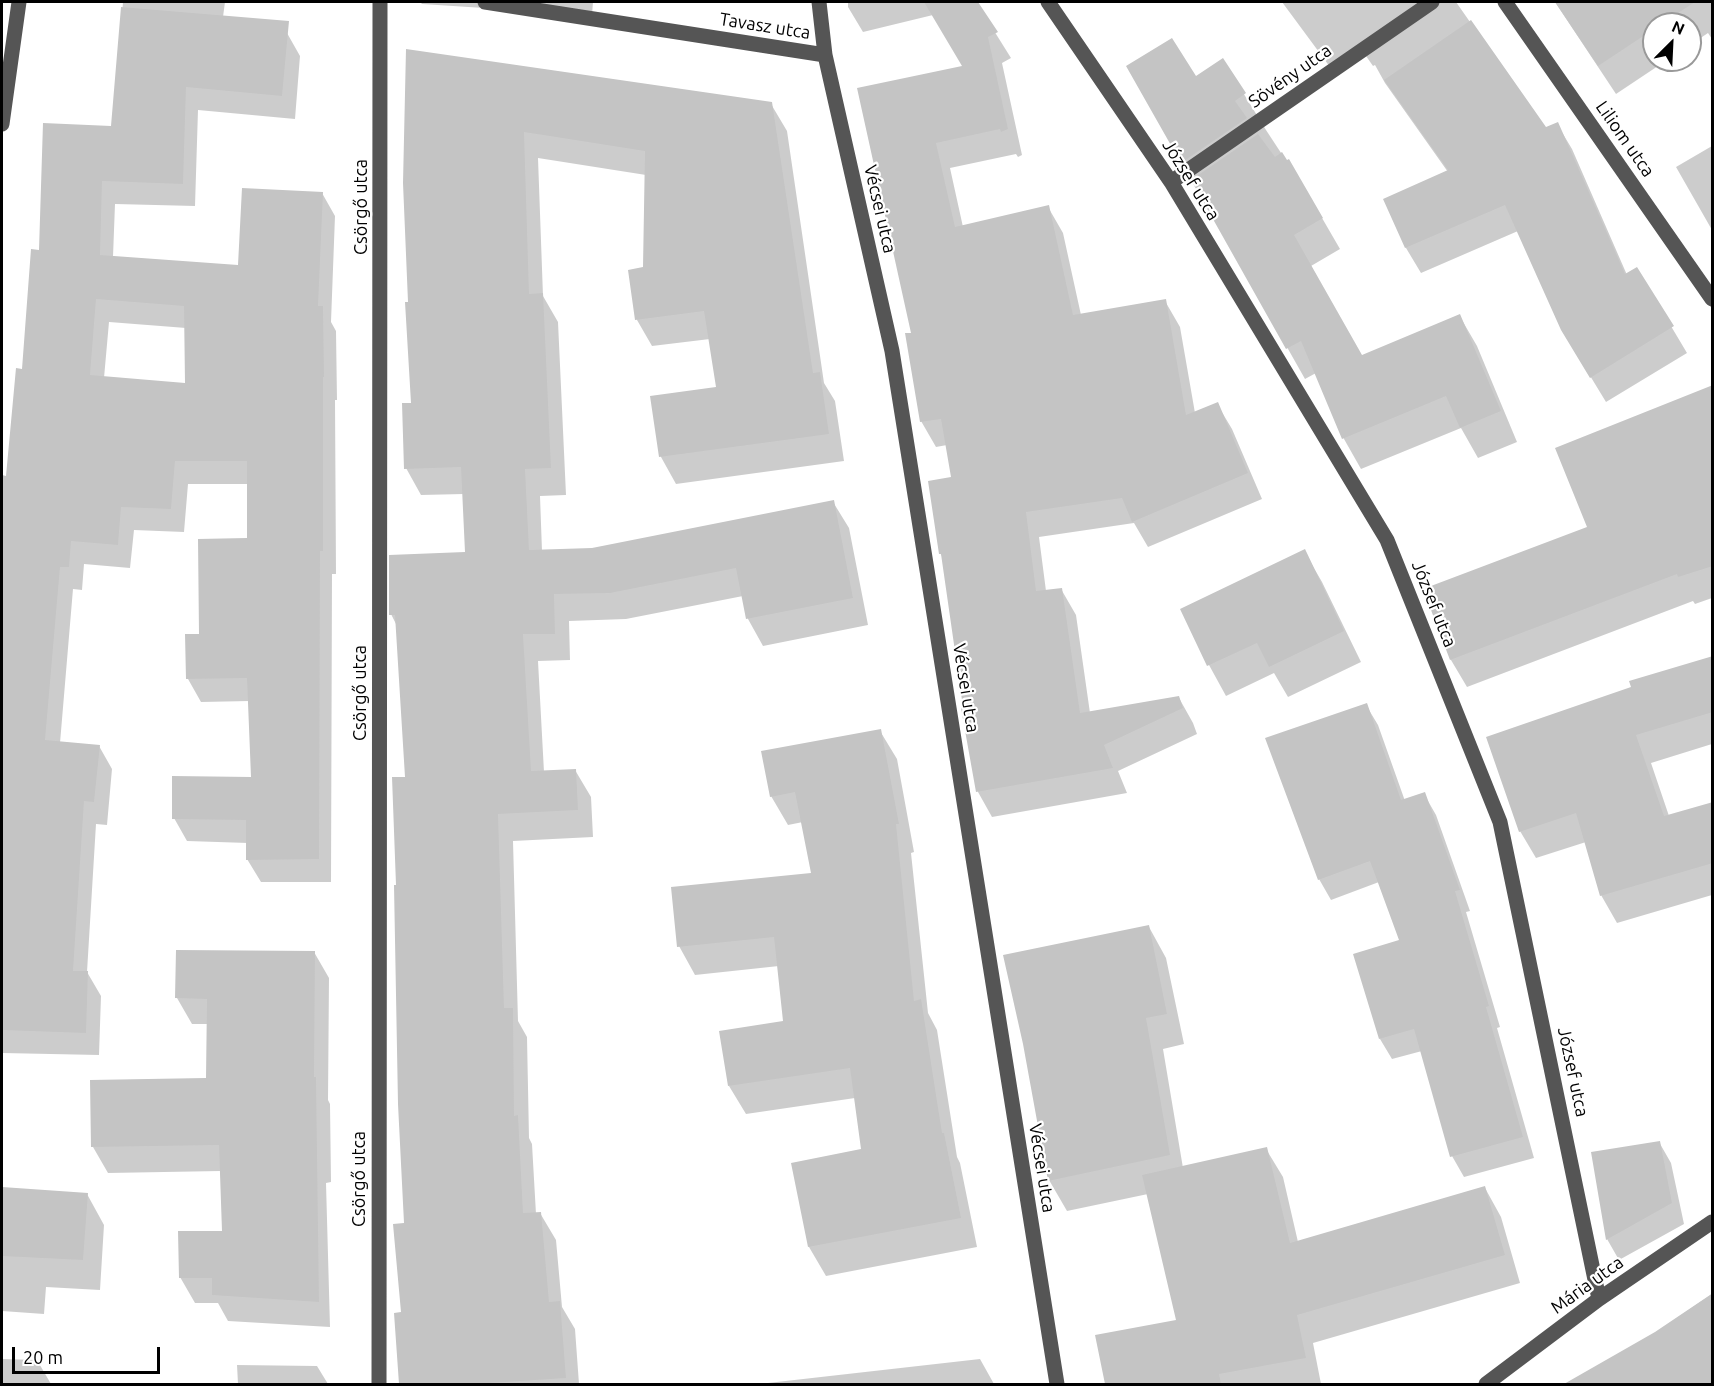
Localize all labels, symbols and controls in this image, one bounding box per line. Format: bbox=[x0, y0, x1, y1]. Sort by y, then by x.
street label: Tavasz utca bbox=[718, 8, 812, 44]
north arrow bbox=[1642, 12, 1702, 72]
text: N bbox=[1669, 17, 1688, 38]
street label: Sövény utca bbox=[1244, 39, 1336, 113]
street label: Liliom utca bbox=[1591, 97, 1659, 181]
street label: József utca bbox=[1158, 136, 1224, 224]
street label: Csörgő utca bbox=[350, 159, 372, 255]
street label: Vécsei utca bbox=[859, 163, 901, 255]
street label: József utca bbox=[1407, 558, 1461, 650]
street label: Vécsei utca bbox=[948, 642, 984, 734]
street label: Csörgő utca bbox=[349, 645, 371, 741]
street label: József utca bbox=[1553, 1025, 1593, 1119]
street label: Vécsei utca bbox=[1024, 1122, 1060, 1214]
street label: Csörgő utca bbox=[348, 1131, 370, 1227]
street label: Mária utca bbox=[1547, 1251, 1627, 1319]
scale bar bbox=[15, 1335, 164, 1373]
text: 20 m bbox=[23, 1347, 63, 1367]

